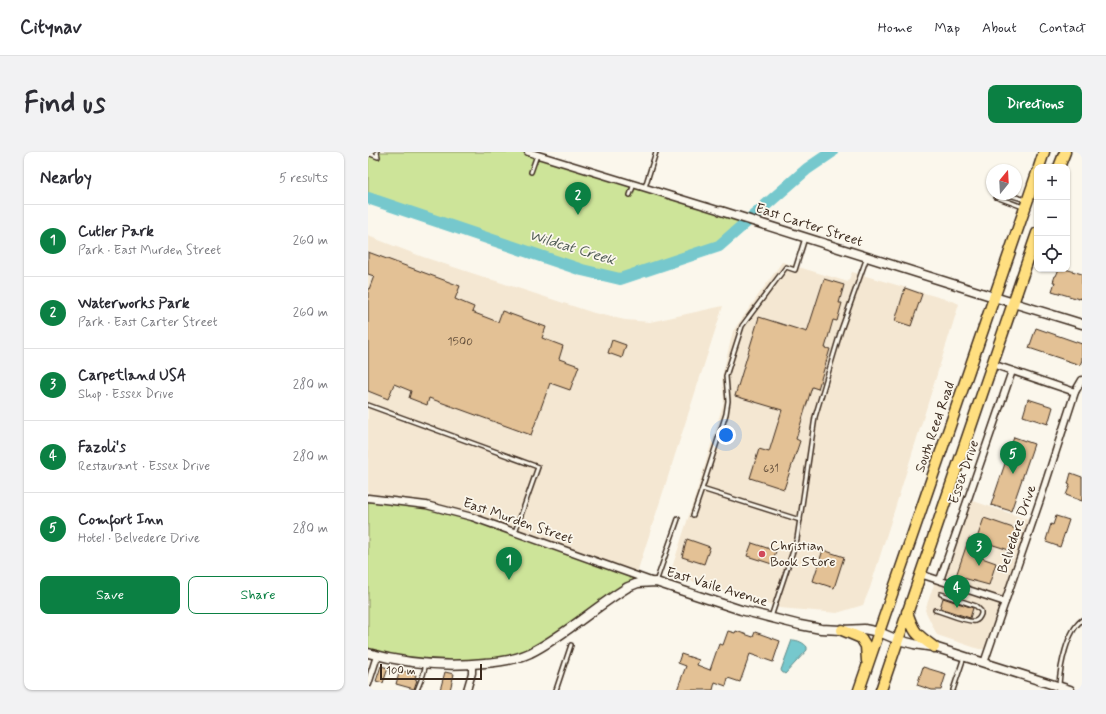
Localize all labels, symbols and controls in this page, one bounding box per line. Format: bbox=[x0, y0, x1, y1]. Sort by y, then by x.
text: Citynav bbox=[20, 15, 82, 40]
text: Home bbox=[878, 19, 912, 37]
text: Map bbox=[934, 19, 960, 37]
text: About bbox=[982, 19, 1017, 37]
text: Contact bbox=[1039, 19, 1086, 37]
button: Directions bbox=[988, 85, 1082, 123]
text: Find us bbox=[24, 86, 105, 123]
north arrow bbox=[986, 164, 1022, 200]
map controls bbox=[1034, 164, 1070, 272]
button: + bbox=[1034, 164, 1070, 200]
text: Nearby bbox=[40, 167, 92, 189]
text: 5 results bbox=[279, 170, 328, 187]
pin: 2 bbox=[565, 182, 591, 215]
street label: East Carter Street bbox=[753, 199, 865, 251]
button: − bbox=[1034, 200, 1070, 236]
text: Cutler Park bbox=[78, 222, 154, 242]
water label: Wildcat Creek bbox=[527, 225, 618, 271]
text: 1 bbox=[50, 232, 56, 249]
text: 260 m bbox=[293, 232, 328, 249]
button: locate bbox=[1034, 236, 1070, 272]
text: Park · East Murden Street bbox=[78, 242, 221, 259]
text: Waterworks Park bbox=[78, 294, 189, 314]
text: 2 bbox=[50, 304, 56, 321]
text: 260 m bbox=[293, 304, 328, 321]
text: Park · East Carter Street bbox=[78, 314, 218, 331]
house number: 1500 bbox=[447, 334, 473, 350]
text: Carpetland USA bbox=[78, 366, 186, 386]
text: 3 bbox=[50, 376, 56, 393]
text: 280 m bbox=[293, 376, 328, 393]
street label: South Reed Road bbox=[911, 379, 959, 475]
text: Shop · Essex Drive bbox=[78, 386, 174, 403]
your location bbox=[716, 425, 736, 445]
text: Fazoli's bbox=[78, 438, 126, 458]
street label: Essex Drive bbox=[945, 438, 983, 506]
pin: 5 bbox=[1000, 441, 1026, 474]
text: 4 bbox=[49, 448, 57, 465]
text: 280 m bbox=[293, 448, 328, 465]
text: Restaurant · Essex Drive bbox=[78, 458, 210, 475]
house number: 631 bbox=[763, 461, 779, 477]
street label: Belvedere Drive bbox=[993, 482, 1041, 576]
street label: East Murden Street bbox=[461, 494, 575, 548]
text: Comfort Inn bbox=[78, 510, 163, 530]
text: 5 bbox=[49, 520, 57, 537]
text: 280 m bbox=[293, 520, 328, 537]
text: Hotel · Belvedere Drive bbox=[78, 530, 200, 547]
pin: 3 bbox=[966, 533, 992, 566]
place label: Christian Book Store bbox=[770, 537, 836, 571]
pin: 1 bbox=[496, 547, 522, 580]
marker: Christian Book Store bbox=[757, 549, 767, 559]
street label: East Vaile Avenue bbox=[664, 563, 770, 611]
pin: 4 bbox=[944, 575, 970, 608]
button: Save bbox=[40, 576, 180, 614]
button: Share bbox=[188, 576, 328, 614]
scale bar bbox=[380, 662, 482, 681]
text: 100 m bbox=[386, 664, 416, 678]

